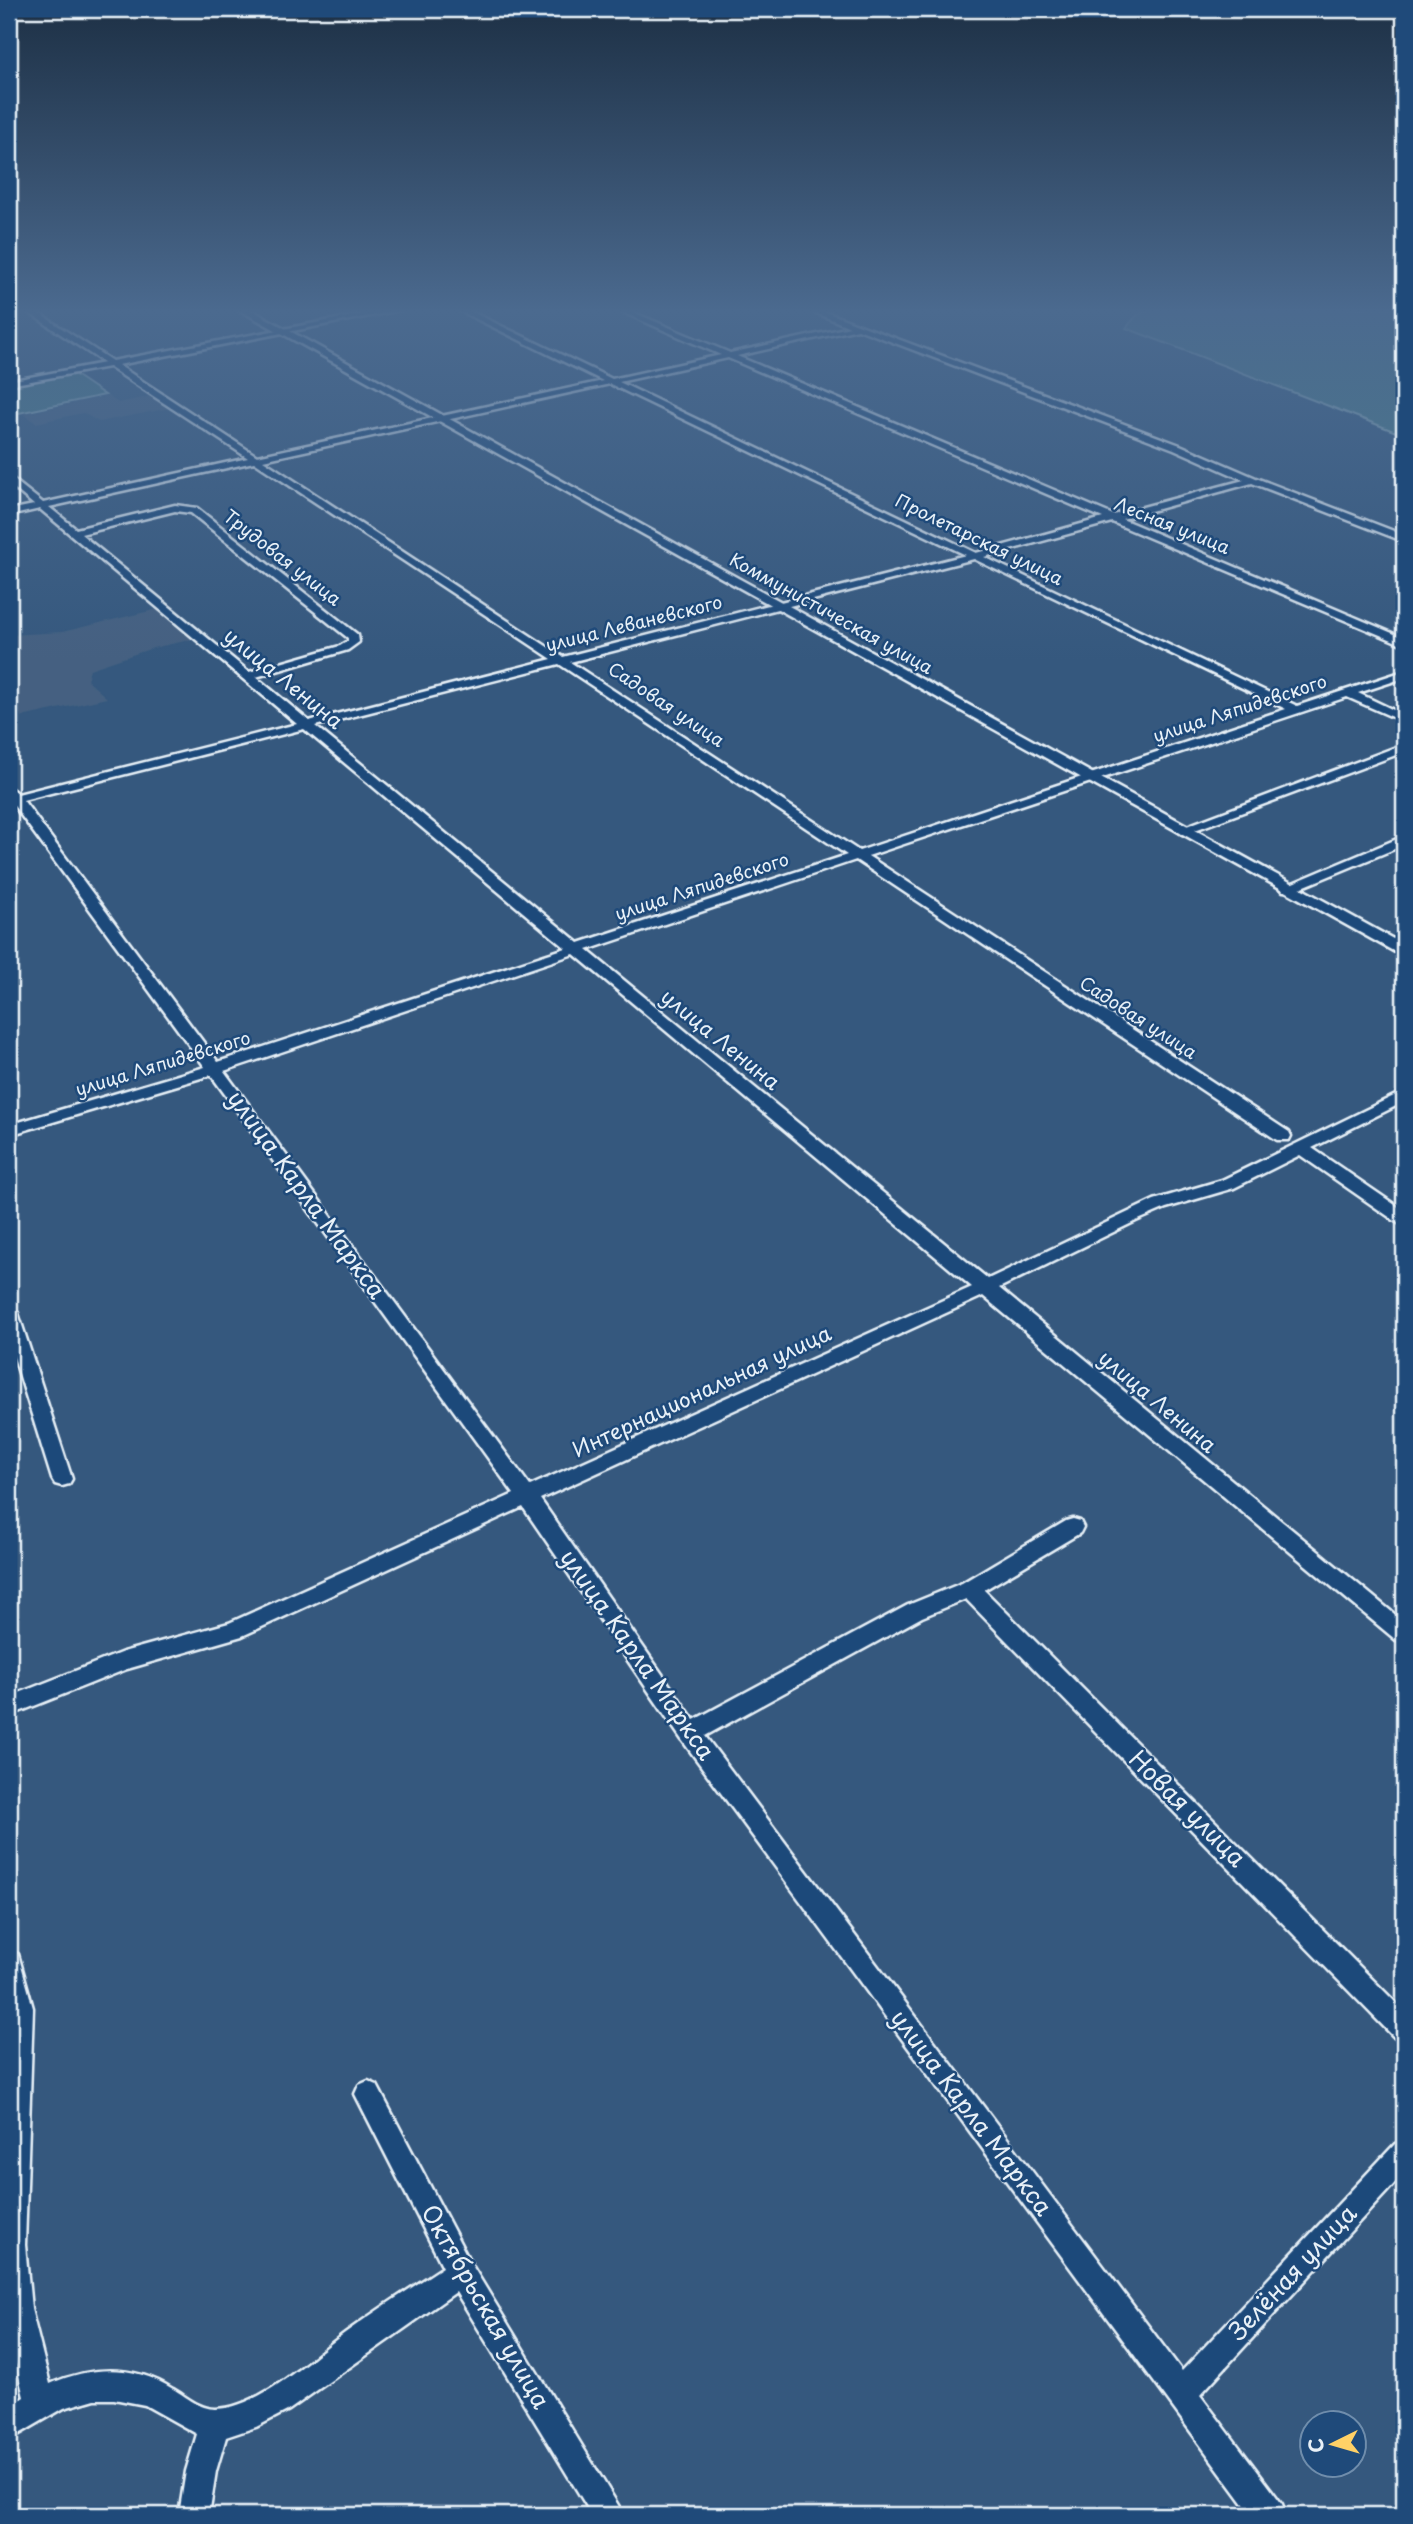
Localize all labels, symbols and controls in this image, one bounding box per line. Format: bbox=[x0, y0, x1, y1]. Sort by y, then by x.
street label: Пролетарская улица bbox=[891, 486, 1069, 591]
street label: Лесная улица bbox=[1111, 489, 1235, 560]
street label: Трудовая улица bbox=[218, 502, 348, 612]
street label: Коммунистическая улица bbox=[725, 545, 939, 680]
street label: улица Леваневского bbox=[542, 588, 725, 658]
street label: улица Ленина bbox=[218, 619, 352, 736]
street label: Садовая улица bbox=[603, 655, 731, 753]
street label: улица Ляпидевского bbox=[1149, 667, 1330, 748]
street label: улица Ляпидевского bbox=[611, 845, 792, 926]
street label: Садовая улица bbox=[1075, 969, 1204, 1065]
street label: улица Ленина bbox=[655, 980, 789, 1097]
street label: улица Ляпидевского bbox=[72, 1023, 253, 1102]
street label: улица Карла Маркса bbox=[220, 1082, 396, 1306]
street label: Интернациональная улица bbox=[566, 1316, 837, 1464]
street label: улица Ленина bbox=[1092, 1341, 1225, 1460]
street label: улица Карла Маркса bbox=[552, 1541, 725, 1767]
street label: Новая улица bbox=[1122, 1741, 1255, 1874]
street label: улица Карла Маркса bbox=[883, 2001, 1062, 2223]
street label: Зелёная улица bbox=[1219, 2196, 1364, 2348]
street label: Октябрьская улица bbox=[413, 2197, 560, 2415]
north arrow bbox=[1298, 2408, 1368, 2478]
text: С bbox=[1300, 2437, 1330, 2454]

